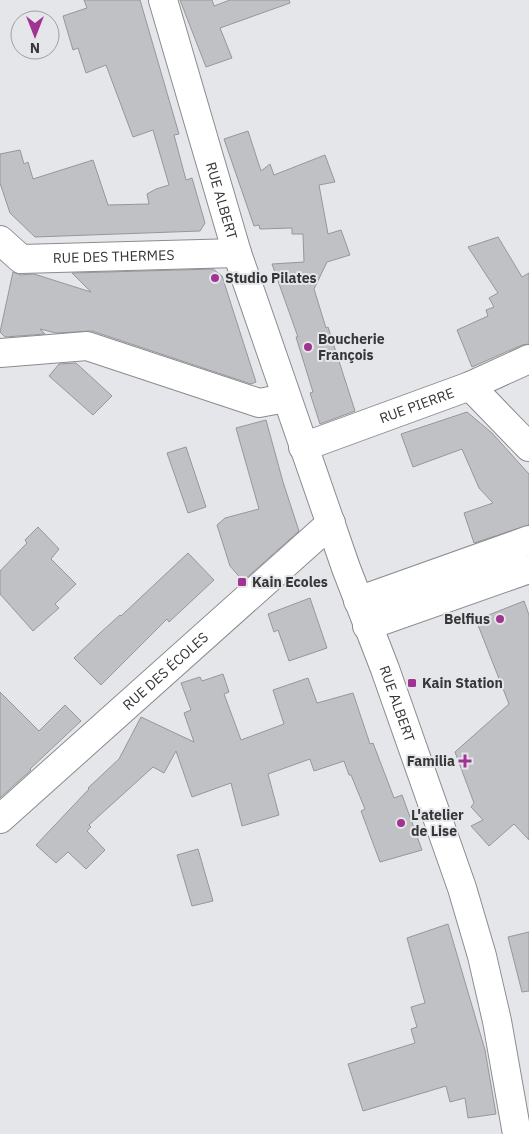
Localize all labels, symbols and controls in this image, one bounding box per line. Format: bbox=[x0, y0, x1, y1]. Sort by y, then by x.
north arrow bbox=[10, 10, 60, 60]
text: N bbox=[30, 39, 40, 57]
street label: RUE ALBERT bbox=[202, 160, 242, 241]
street label: RUE DES THERMES bbox=[53, 246, 175, 267]
place label: Studio Pilates bbox=[225, 269, 317, 287]
marker: Studio Pilates bbox=[209, 272, 221, 284]
place label: Boucherie François bbox=[318, 330, 385, 364]
marker: Boucherie François bbox=[302, 341, 314, 353]
street label: RUE PIERRE bbox=[377, 384, 456, 427]
place label: Kain Ecoles bbox=[252, 573, 328, 591]
marker: Kain Ecoles bbox=[236, 576, 248, 588]
place label: Belfius bbox=[444, 610, 490, 628]
marker: Belfius bbox=[494, 613, 506, 625]
street label: RUE DES ÉCOLES bbox=[119, 628, 212, 714]
street label: RUE ALBERT bbox=[375, 663, 419, 744]
place label: Kain Station bbox=[422, 674, 503, 692]
marker: Kain Station bbox=[406, 677, 418, 689]
place label: Familia bbox=[407, 752, 455, 770]
marker: Familia bbox=[459, 755, 471, 767]
place label: L'atelier de Lise bbox=[411, 806, 464, 840]
marker: L'atelier de Lise bbox=[395, 817, 407, 829]

